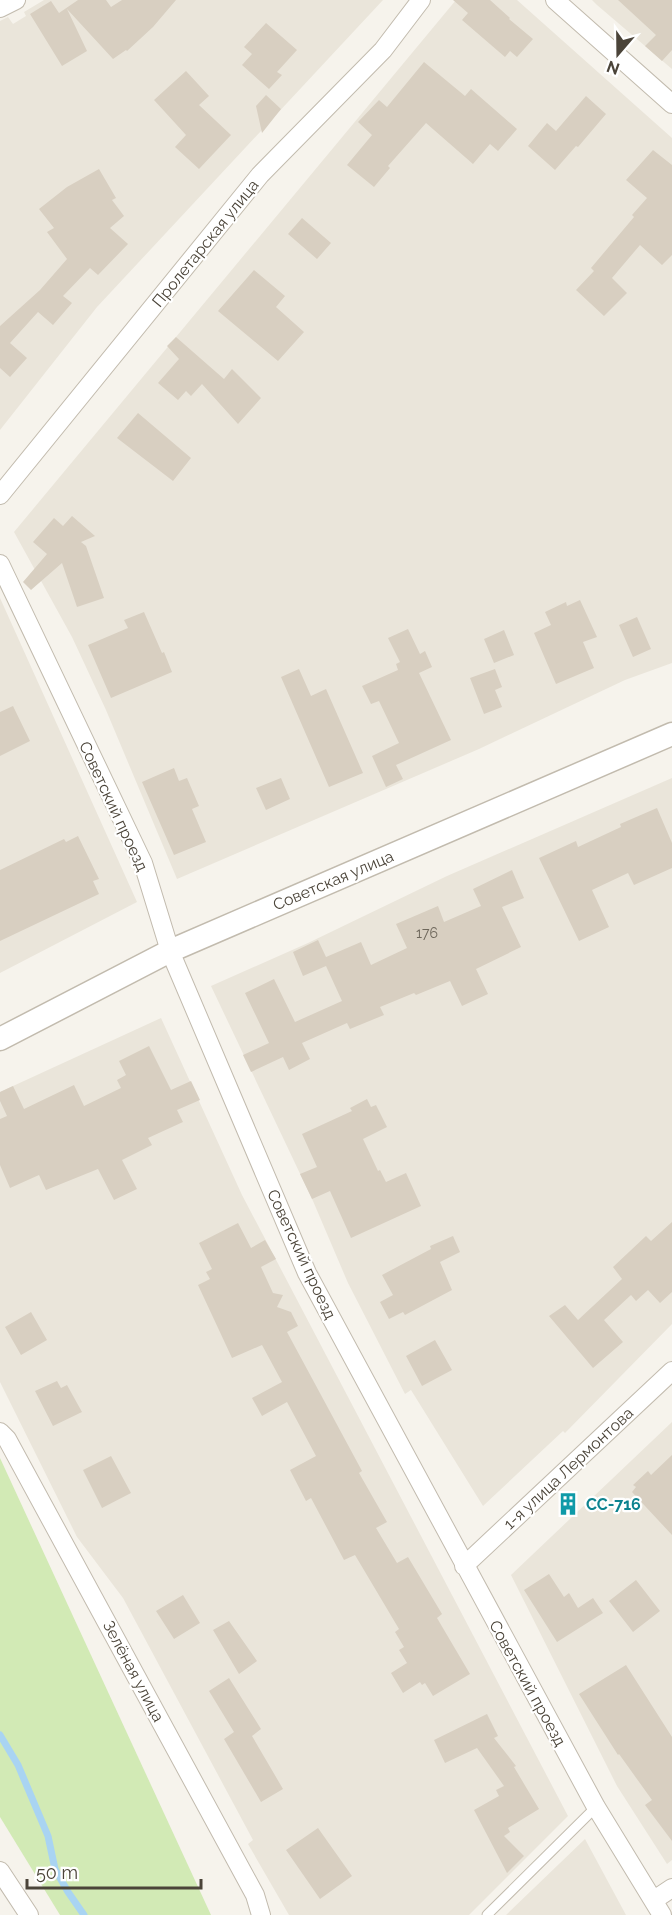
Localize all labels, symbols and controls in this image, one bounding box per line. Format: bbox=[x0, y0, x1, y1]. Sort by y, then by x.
north arrow bbox=[588, 24, 648, 84]
text: N bbox=[604, 57, 622, 79]
street label: Пролетарская улица bbox=[148, 176, 263, 311]
street label: Советский проезд bbox=[75, 738, 152, 874]
street label: Советская улица bbox=[270, 846, 396, 914]
house number: 176 bbox=[416, 925, 438, 941]
street label: Советский проезд bbox=[263, 1186, 340, 1322]
street label: 1-я улица Лермонтова bbox=[500, 1403, 637, 1533]
building icon: СС-716 bbox=[555, 1491, 581, 1517]
place label: СС-716 bbox=[586, 1495, 641, 1514]
street label: Зелёная улица bbox=[99, 1617, 168, 1725]
street label: Советский проезд bbox=[485, 1617, 570, 1749]
scale bar bbox=[27, 1852, 201, 1890]
text: 50 m bbox=[36, 1862, 78, 1883]

